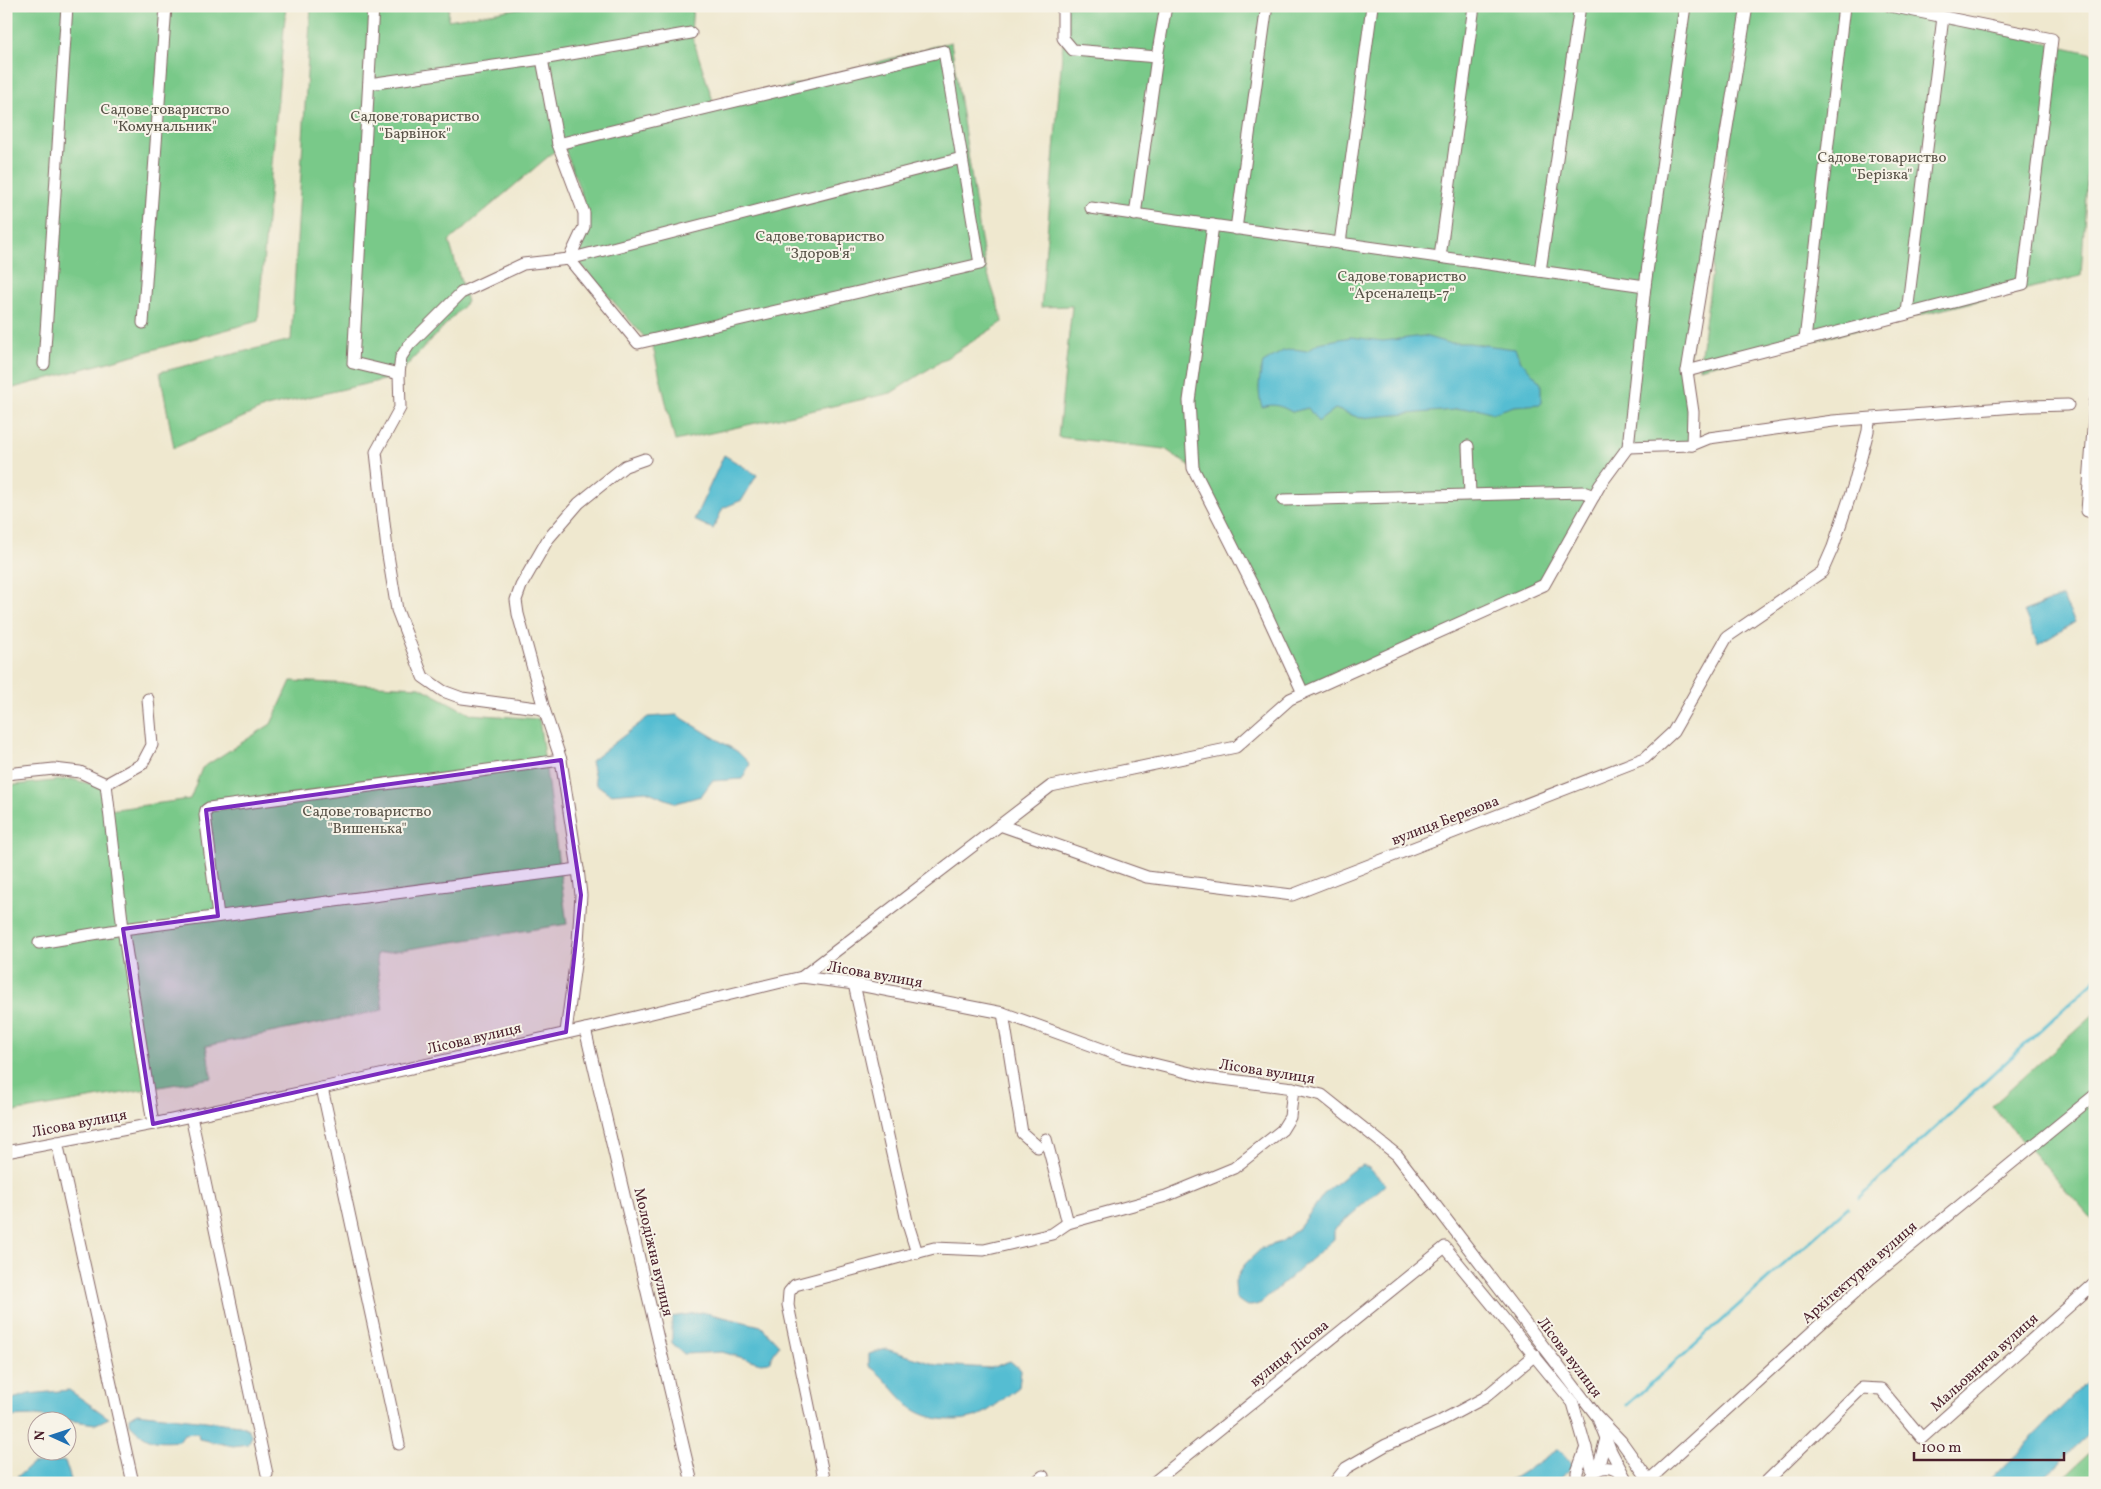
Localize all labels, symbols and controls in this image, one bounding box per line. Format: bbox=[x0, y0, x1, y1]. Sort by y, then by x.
park label: Садове товариство "Комунальник" bbox=[101, 100, 229, 138]
park label: Садове товариство "Барвінок" bbox=[351, 107, 479, 145]
park label: Садове товариство "Берізка" bbox=[1818, 148, 1946, 186]
park label: Садове товариство "Здоров'я" bbox=[756, 227, 884, 265]
park label: Садове товариство "Арсеналець-7" bbox=[1338, 267, 1466, 305]
street label: вулиця Березова bbox=[1389, 791, 1502, 852]
park label: Садове товариство "Вишенька" bbox=[303, 802, 431, 840]
street label: Лісова вулиця bbox=[825, 957, 924, 994]
street label: Лісова вулиця bbox=[425, 1018, 524, 1061]
street label: Лісова вулиця bbox=[1217, 1055, 1316, 1090]
street label: Лісова вулиця bbox=[30, 1105, 129, 1144]
street label: Молодіжна вулиця bbox=[628, 1186, 678, 1319]
street label: Архітектурна вулиця bbox=[1798, 1217, 1922, 1329]
street label: Мальовнича вулиця bbox=[1927, 1309, 2044, 1417]
street label: Лісова вулиця bbox=[1531, 1313, 1606, 1403]
street label: вулиця Лісова bbox=[1246, 1316, 1334, 1393]
north arrow bbox=[28, 1412, 78, 1462]
scale bar bbox=[1914, 1429, 2064, 1461]
text: N bbox=[31, 1430, 50, 1441]
text: 100 m bbox=[1921, 1438, 1961, 1459]

